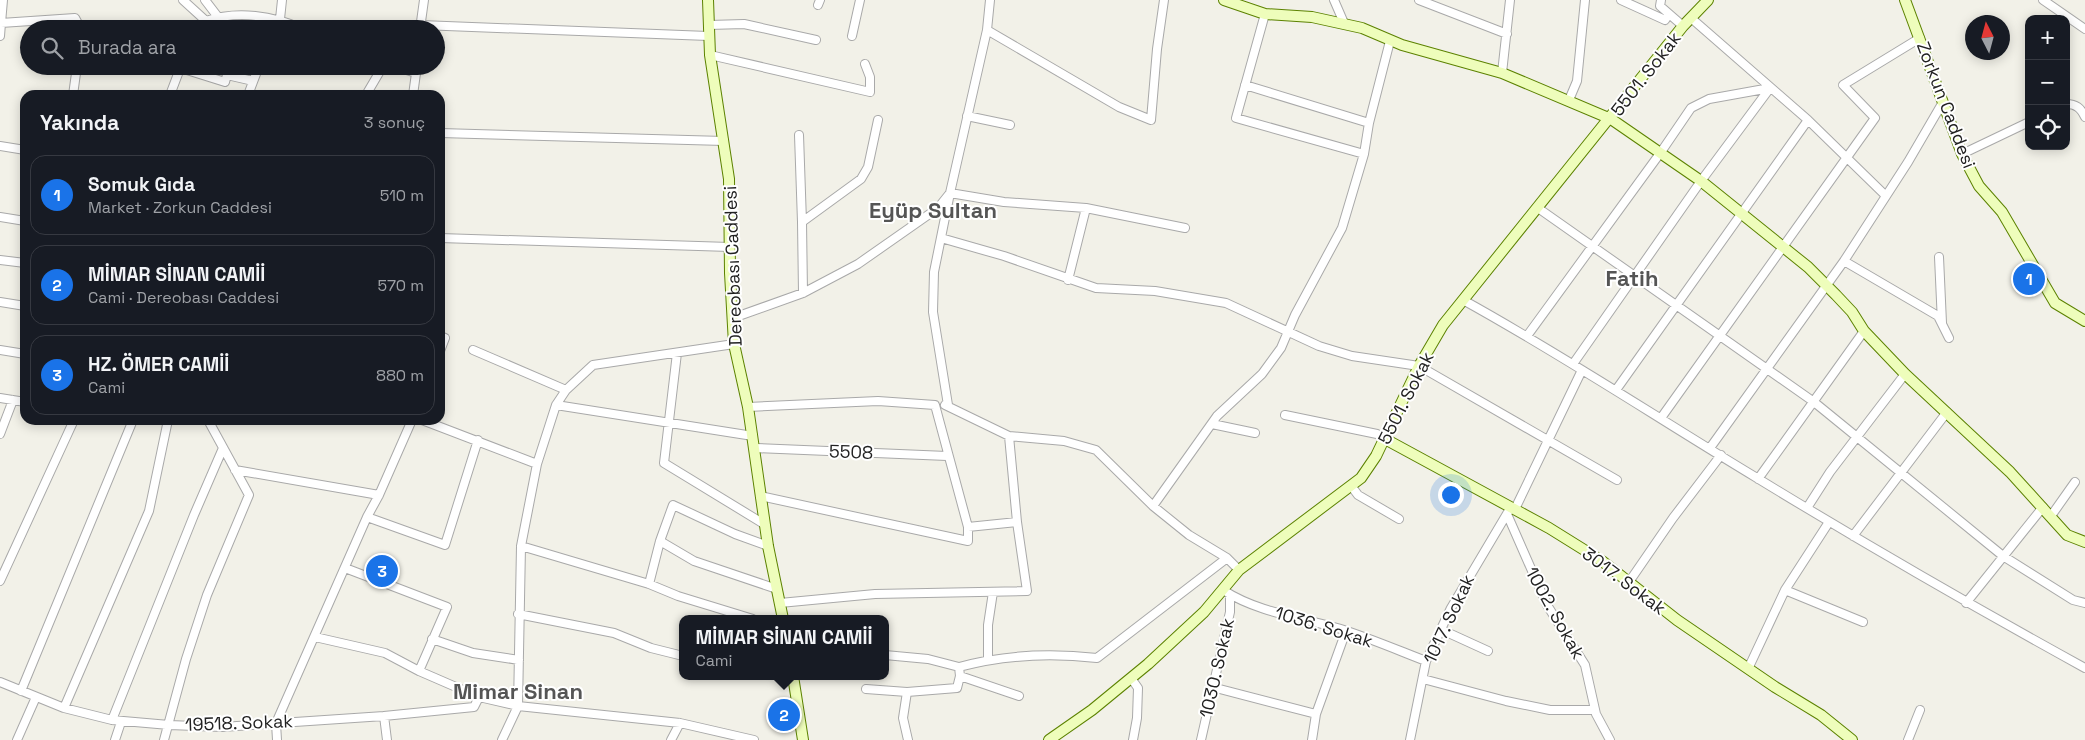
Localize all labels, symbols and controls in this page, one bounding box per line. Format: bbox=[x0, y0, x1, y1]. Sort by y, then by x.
north arrow bbox=[1965, 15, 2010, 60]
map controls bbox=[2025, 15, 2070, 150]
button: + bbox=[2025, 15, 2070, 60]
search box bbox=[20, 20, 445, 75]
street label: 5501. Sokak bbox=[1605, 27, 1686, 121]
icon: search bbox=[38, 34, 66, 62]
text: Burada ara bbox=[78, 35, 176, 60]
street label: Zorkun Caddesi bbox=[1912, 38, 1981, 171]
button: − bbox=[2025, 60, 2070, 105]
button: locate bbox=[2025, 105, 2070, 150]
text: Yakında bbox=[40, 109, 119, 136]
text: 3 sonuç bbox=[364, 112, 425, 133]
text: Somuk Gıda bbox=[88, 172, 195, 197]
text: 1 bbox=[53, 185, 61, 206]
text: 510 m bbox=[380, 185, 424, 206]
street label: Dereobası Caddesi bbox=[718, 185, 747, 347]
district label: Eyüp Sultan bbox=[869, 196, 997, 224]
text: Market · Zorkun Caddesi bbox=[88, 197, 272, 218]
pin: 1 bbox=[2013, 260, 2045, 298]
text: MİMAR SİNAN CAMİİ bbox=[88, 262, 265, 287]
district label: Fatih bbox=[1606, 264, 1658, 292]
text: 2 bbox=[52, 275, 62, 296]
text: 570 m bbox=[378, 275, 424, 296]
text: Cami · Dereobası Caddesi bbox=[88, 287, 279, 308]
street label: 5501. Sokak bbox=[1372, 347, 1439, 448]
text: HZ. ÖMER CAMİİ bbox=[88, 352, 229, 377]
text: 3 bbox=[52, 365, 62, 386]
text: 880 m bbox=[376, 365, 424, 386]
text: Cami bbox=[88, 377, 125, 398]
street label: 5508 bbox=[828, 439, 874, 464]
your location bbox=[1438, 482, 1464, 508]
street label: 3017. Sokak bbox=[1578, 542, 1671, 620]
pin: 3 bbox=[366, 552, 398, 590]
street label: 1002. Sokak bbox=[1521, 563, 1590, 663]
street label: 1017. Sokak bbox=[1418, 570, 1479, 667]
street label: 1036. Sokak bbox=[1272, 601, 1376, 652]
popup bbox=[679, 615, 889, 680]
street label: 1030. Sokak bbox=[1194, 616, 1239, 720]
text: MİMAR SİNAN CAMİİ bbox=[695, 625, 873, 650]
text: Cami bbox=[695, 650, 733, 671]
district label: Mimar Sinan bbox=[453, 677, 583, 705]
pin: 2 bbox=[768, 696, 800, 734]
street label: 19518. Sokak bbox=[185, 709, 294, 736]

